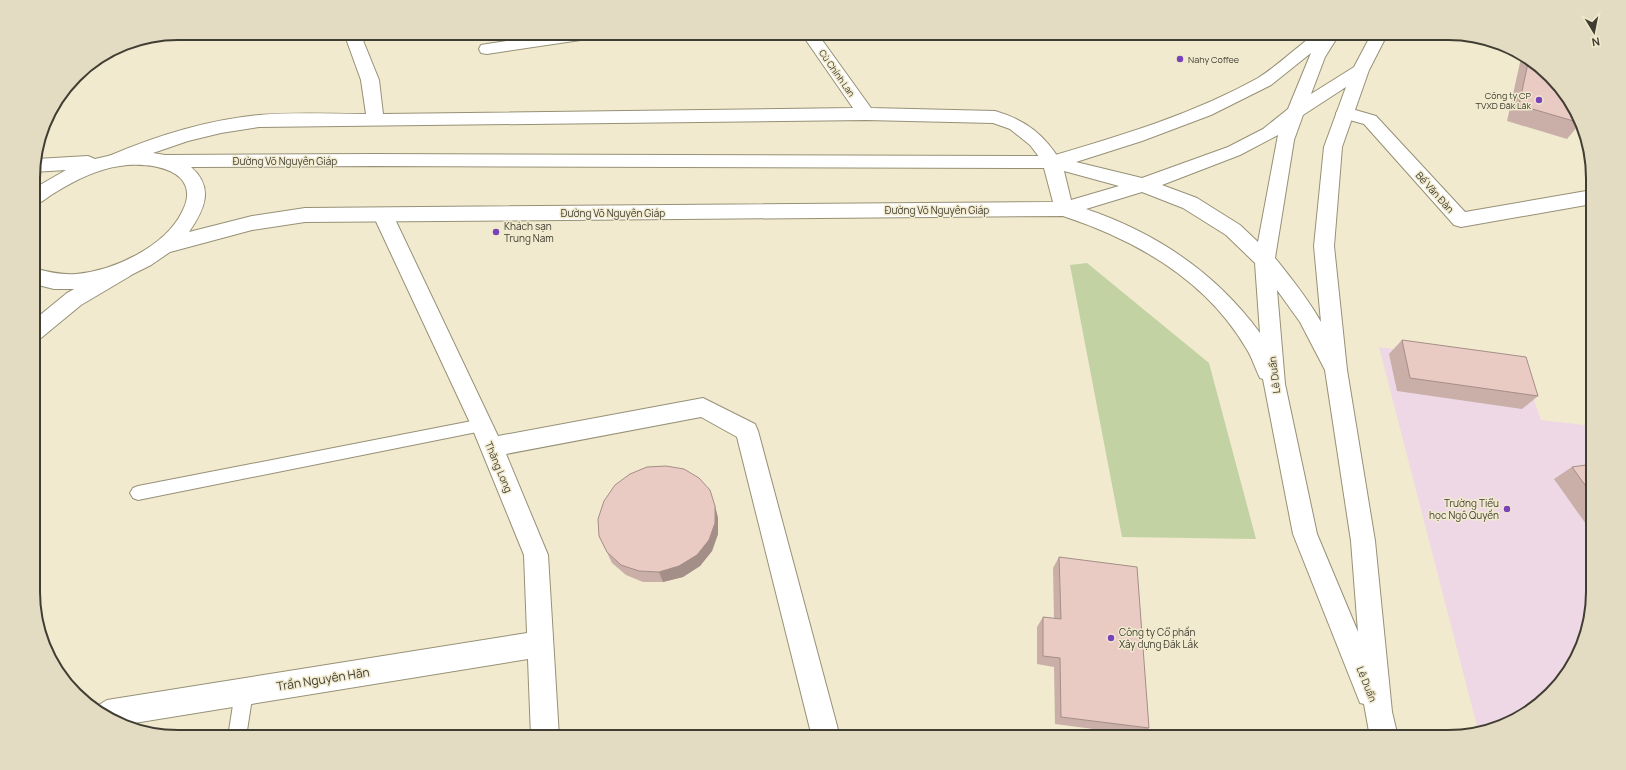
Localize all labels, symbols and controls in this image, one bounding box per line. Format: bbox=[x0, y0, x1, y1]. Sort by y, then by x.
north arrow bbox=[1574, 12, 1614, 52]
text: N bbox=[1591, 34, 1601, 50]
street label: Cù Chính Lan bbox=[816, 47, 858, 99]
place label: Nahy Coffee bbox=[1188, 53, 1239, 66]
marker: Nahy Coffee bbox=[1175, 54, 1185, 64]
place label: Công ty CP TVXD Đăk Lăk bbox=[1476, 89, 1532, 112]
marker: Công ty CP TVXD Đăk Lăk bbox=[1534, 95, 1544, 105]
street label: Đường Võ Nguyên Giáp bbox=[233, 154, 337, 168]
street label: Bế Văn Đàn bbox=[1413, 168, 1457, 216]
street label: Đường Võ Nguyên Giáp bbox=[885, 203, 989, 217]
street label: Đường Võ Nguyên Giáp bbox=[561, 206, 665, 220]
place label: Khách sạn Trung Nam bbox=[504, 219, 554, 245]
marker: Khách sạn Trung Nam bbox=[491, 227, 501, 237]
street label: Lê Duẩn bbox=[1265, 356, 1283, 394]
street label: Thăng Long bbox=[482, 439, 516, 495]
place label: Trường Tiểu học Ngô Quyền bbox=[1429, 496, 1499, 522]
marker: Trường Tiểu học Ngô Quyền bbox=[1502, 504, 1512, 514]
place label: Công ty Cổ phần Xây dựng Đăk Lắk bbox=[1119, 625, 1199, 651]
marker: Công ty Cổ phần Xây dựng Đăk Lắk bbox=[1106, 633, 1116, 643]
street label: Trần Nguyên Hãn bbox=[275, 663, 371, 695]
street label: Lê Duẩn bbox=[1354, 664, 1380, 704]

